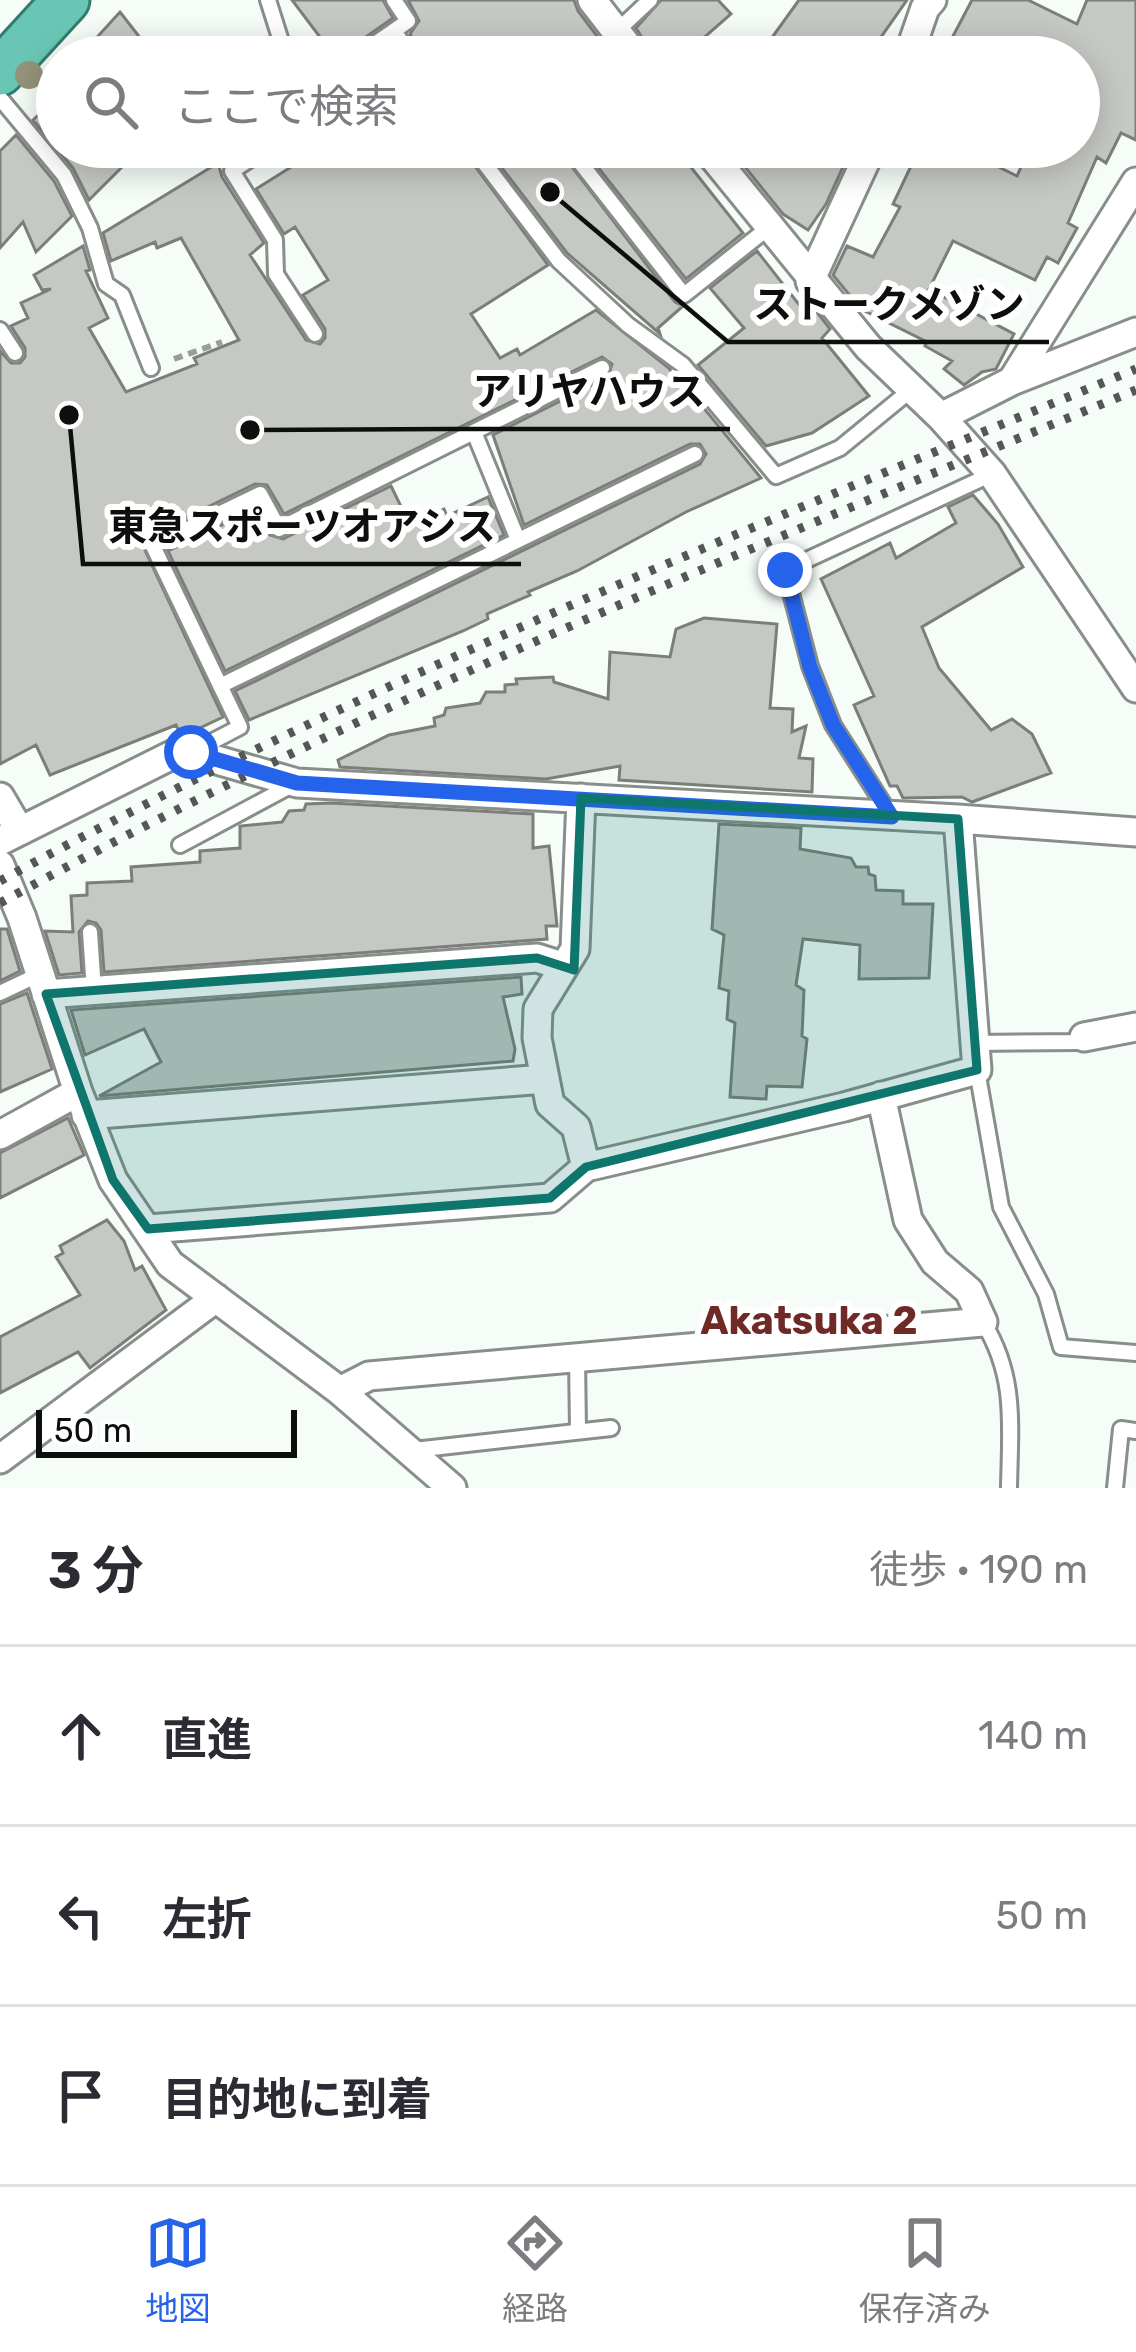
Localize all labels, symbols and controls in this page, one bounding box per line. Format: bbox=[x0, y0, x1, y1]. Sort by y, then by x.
search box bbox=[36, 36, 1100, 168]
icon: search bbox=[78, 69, 144, 135]
text: ここで検索 bbox=[174, 80, 399, 133]
callout: ストークメゾン bbox=[728, 267, 1049, 342]
text: ストークメゾン bbox=[753, 282, 1025, 328]
callout: アリヤハウス bbox=[448, 354, 730, 429]
text: アリヤハウス bbox=[472, 369, 706, 415]
callout: 東急スポーツオアシス bbox=[83, 489, 521, 564]
text: 東急スポーツオアシス bbox=[108, 504, 496, 550]
route end bbox=[758, 543, 812, 597]
route start bbox=[164, 725, 218, 779]
district label: Akatsuka 2 bbox=[700, 1298, 918, 1344]
scale bar bbox=[36, 1404, 297, 1457]
text: 50 m bbox=[54, 1411, 132, 1450]
text: 3 分 bbox=[48, 1540, 143, 1601]
text: 徒歩 · 190 m bbox=[869, 1547, 1088, 1593]
icon: ahead bbox=[48, 1703, 114, 1769]
text: 直進 bbox=[162, 1713, 252, 1766]
text: 140 m bbox=[978, 1713, 1088, 1759]
icon: left bbox=[48, 1883, 114, 1949]
text: 左折 bbox=[162, 1893, 252, 1946]
text: 50 m bbox=[996, 1893, 1088, 1939]
icon: arrive bbox=[48, 2063, 114, 2129]
text: 目的地に到着 bbox=[162, 2073, 432, 2126]
tab: 地図 bbox=[145, 2210, 211, 2330]
tab: 経路 bbox=[502, 2210, 568, 2330]
tab: 保存済み bbox=[859, 2210, 991, 2330]

